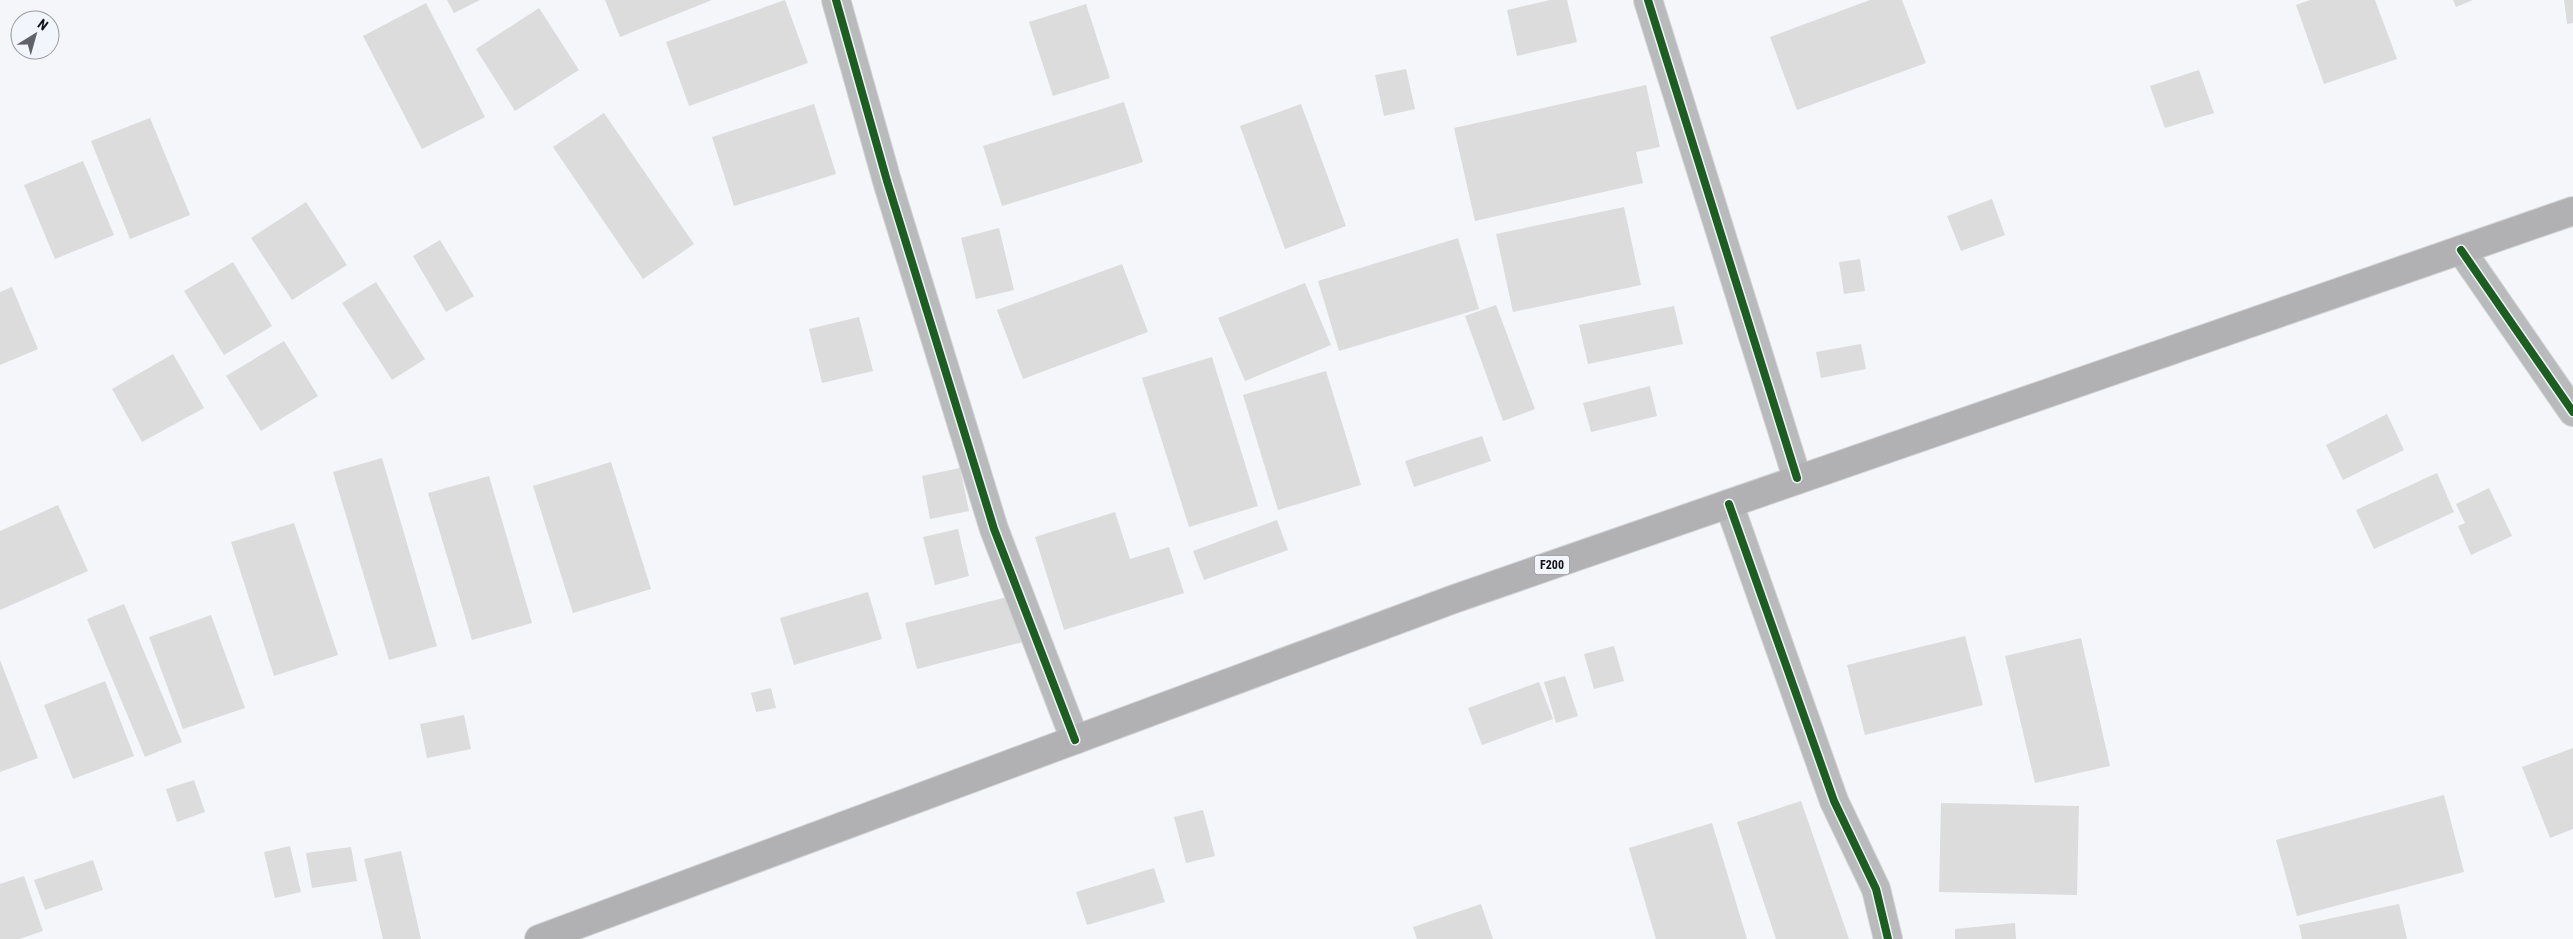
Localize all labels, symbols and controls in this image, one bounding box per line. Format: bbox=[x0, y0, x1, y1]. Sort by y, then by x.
north arrow bbox=[10, 10, 60, 60]
text: N bbox=[35, 16, 51, 34]
road number: F200 bbox=[1534, 556, 1570, 574]

